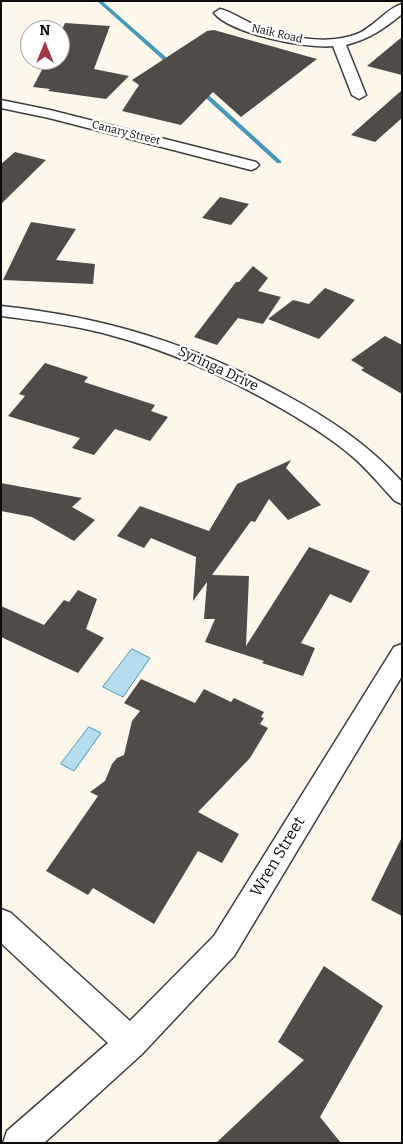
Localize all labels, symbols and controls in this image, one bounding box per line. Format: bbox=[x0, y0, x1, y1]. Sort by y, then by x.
north arrow bbox=[20, 20, 70, 70]
text: N bbox=[40, 22, 50, 39]
street label: Naik Road bbox=[250, 22, 304, 46]
street label: Canary Street bbox=[90, 118, 162, 148]
street label: Syringa Drive bbox=[175, 343, 261, 395]
street label: Wren Street bbox=[247, 814, 309, 900]

